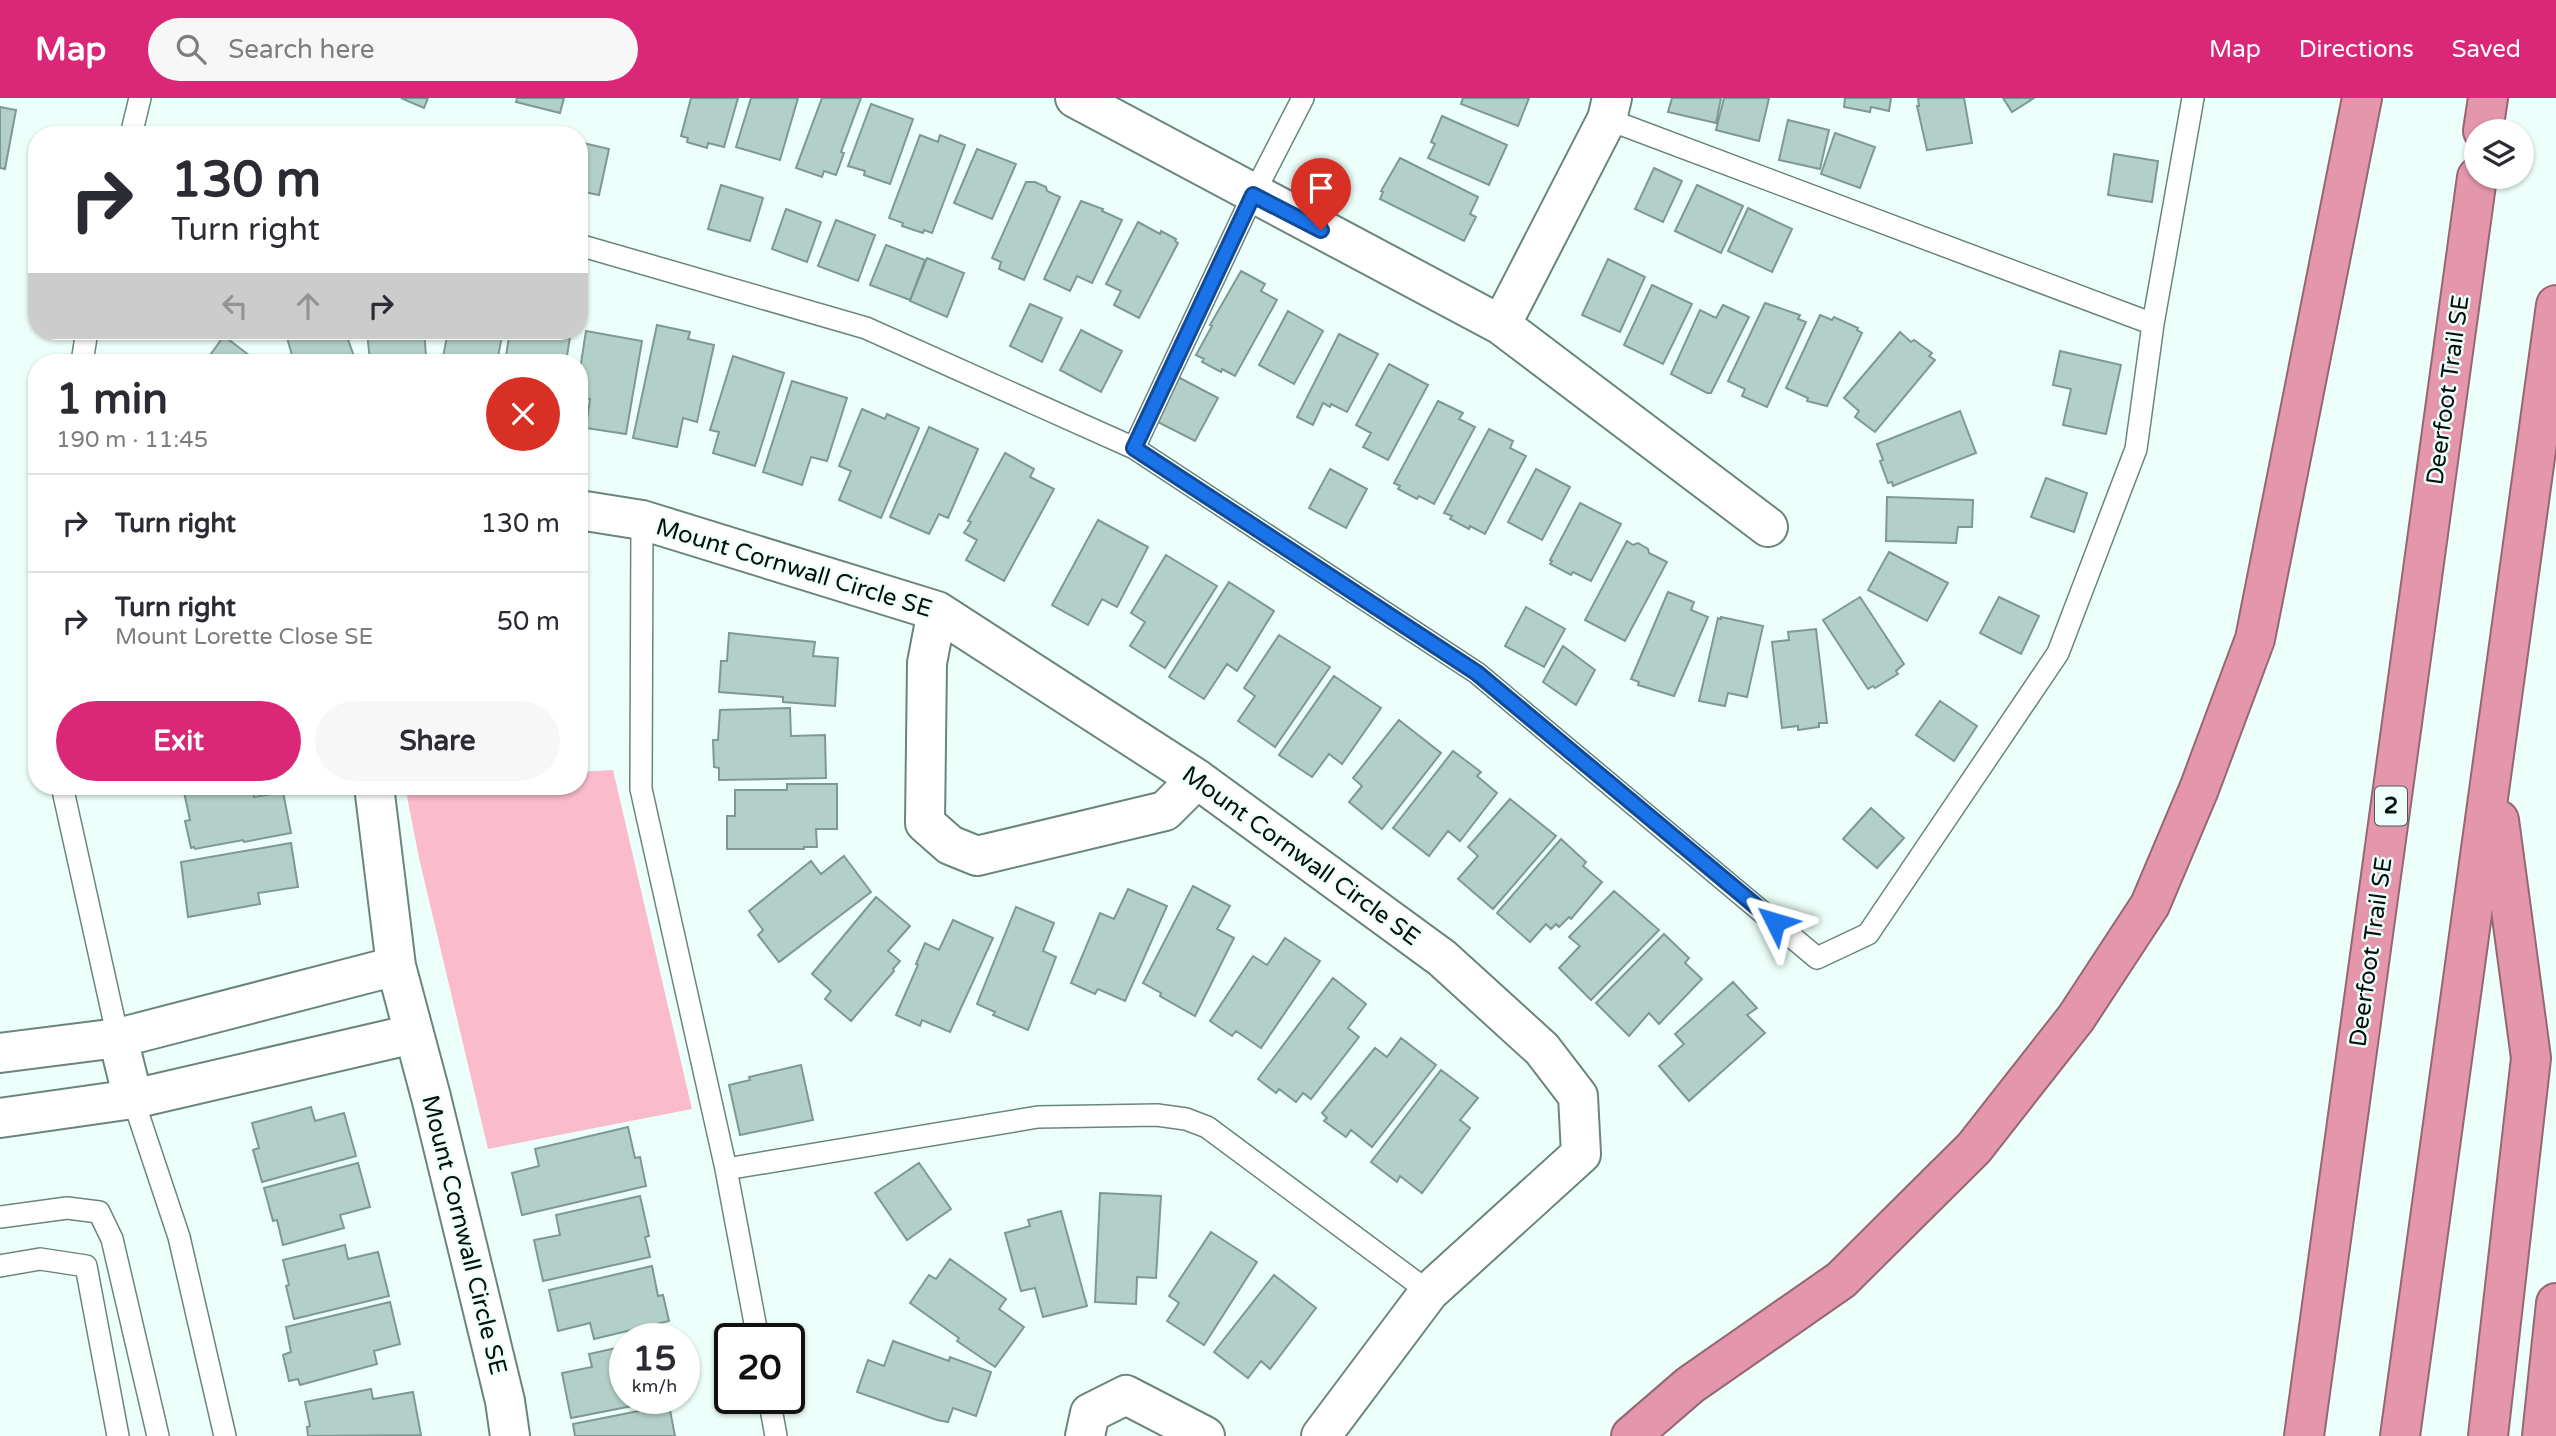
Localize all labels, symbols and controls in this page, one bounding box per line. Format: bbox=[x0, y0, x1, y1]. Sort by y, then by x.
search box bbox=[148, 18, 638, 81]
text: Map bbox=[35, 30, 106, 69]
icon: search bbox=[172, 30, 210, 68]
text: Search here bbox=[228, 34, 374, 65]
text: Map bbox=[2209, 35, 2261, 64]
text: Directions bbox=[2299, 35, 2414, 64]
text: Saved bbox=[2452, 35, 2521, 64]
map controls bbox=[2464, 119, 2534, 189]
button: layers bbox=[2464, 119, 2534, 189]
text: 130 m bbox=[171, 151, 321, 210]
icon: right bbox=[56, 154, 147, 245]
pin bbox=[1291, 158, 1351, 230]
icon: arrive bbox=[1302, 169, 1340, 207]
text: Turn right bbox=[171, 211, 320, 249]
icon: left bbox=[216, 287, 254, 325]
icon: ahead bbox=[289, 287, 327, 325]
icon: right bbox=[362, 287, 400, 325]
street label: Deerfoot Trail SE bbox=[2420, 293, 2476, 487]
text: 1 min bbox=[56, 374, 168, 425]
button: close bbox=[486, 377, 560, 451]
text: 190 m · 11:45 bbox=[56, 426, 208, 454]
icon: right bbox=[56, 504, 94, 542]
text: Turn right bbox=[115, 508, 236, 539]
text: 130 m bbox=[480, 508, 560, 539]
street label: Mount Cornwall Circle SE bbox=[653, 512, 935, 624]
text: Turn right bbox=[115, 592, 236, 623]
icon: right bbox=[56, 602, 94, 640]
text: 50 m bbox=[497, 606, 560, 637]
text: Mount Lorette Close SE bbox=[115, 623, 373, 651]
button: Exit bbox=[56, 701, 301, 781]
button: Share bbox=[315, 701, 560, 781]
street label: Mount Cornwall Circle SE bbox=[1176, 760, 1426, 952]
road number: 2 bbox=[2375, 786, 2407, 826]
street label: Deerfoot Trail SE bbox=[2343, 855, 2399, 1049]
position arrow bbox=[1738, 885, 1812, 959]
street label: Mount Cornwall Circle SE bbox=[415, 1092, 513, 1378]
speed limit sign: 20 bbox=[714, 1323, 805, 1414]
text: 15 bbox=[633, 1338, 676, 1380]
text: km/h bbox=[632, 1375, 677, 1397]

